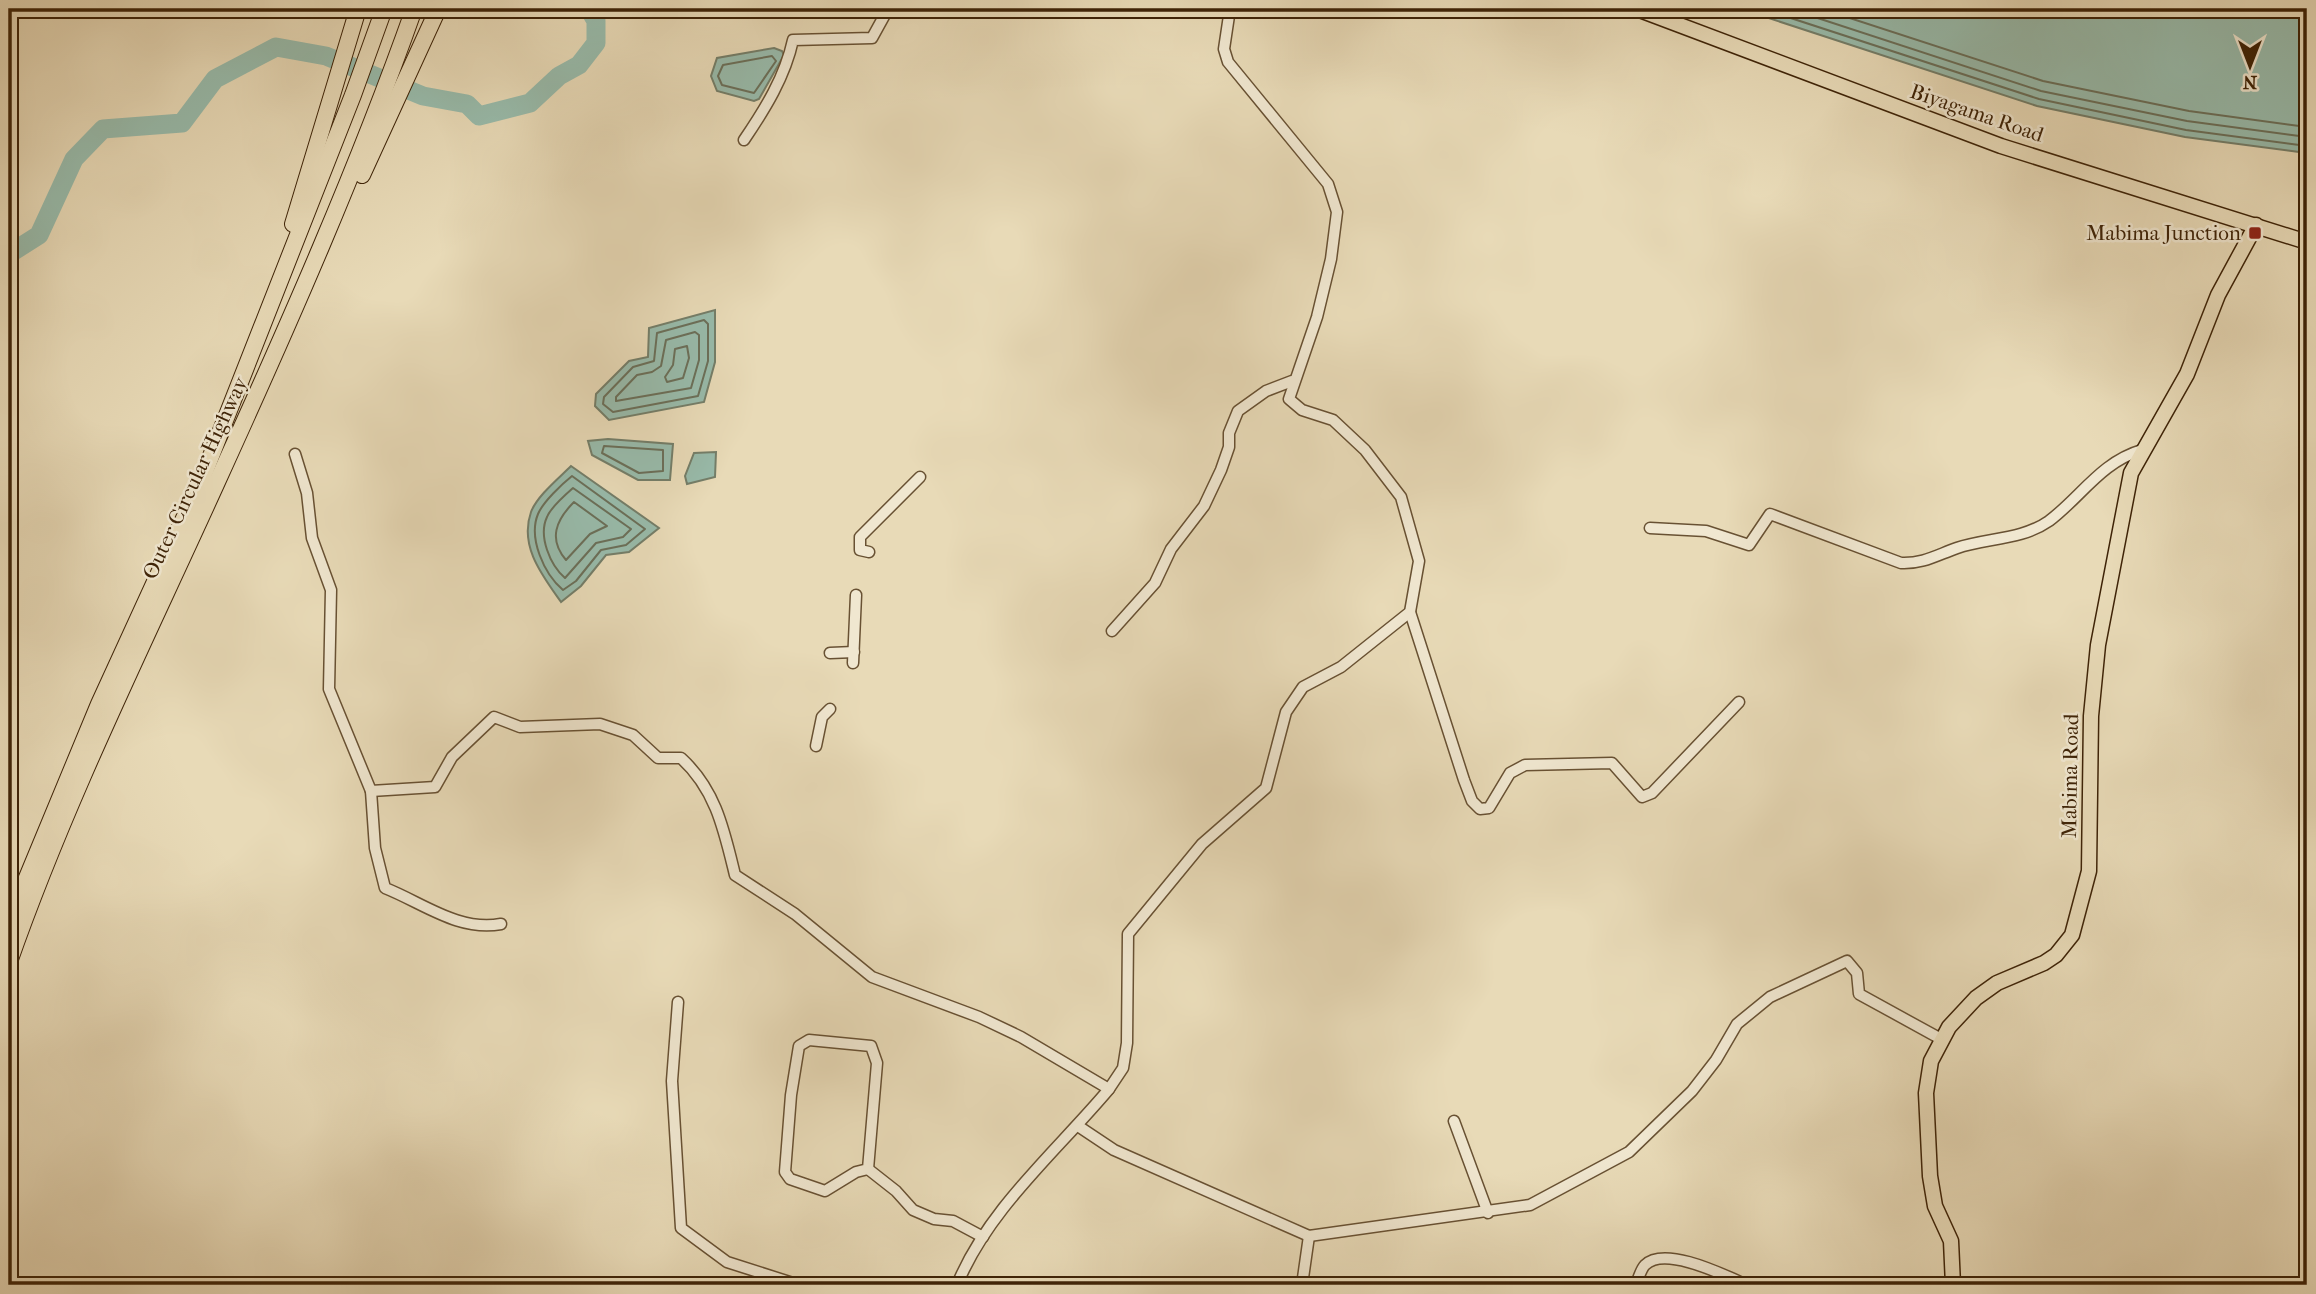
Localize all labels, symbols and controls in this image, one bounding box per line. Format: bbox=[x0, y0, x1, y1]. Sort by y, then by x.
north arrow bbox=[2214, 32, 2284, 102]
text: N bbox=[2242, 71, 2257, 93]
street label: Biyagama Road bbox=[1907, 79, 2047, 147]
place label: Mabima Junction bbox=[2086, 221, 2241, 245]
marker: Mabima Junction bbox=[2247, 225, 2263, 241]
street label: Outer Circular Highway bbox=[138, 372, 253, 583]
street label: Mabima Road bbox=[2057, 713, 2083, 838]

